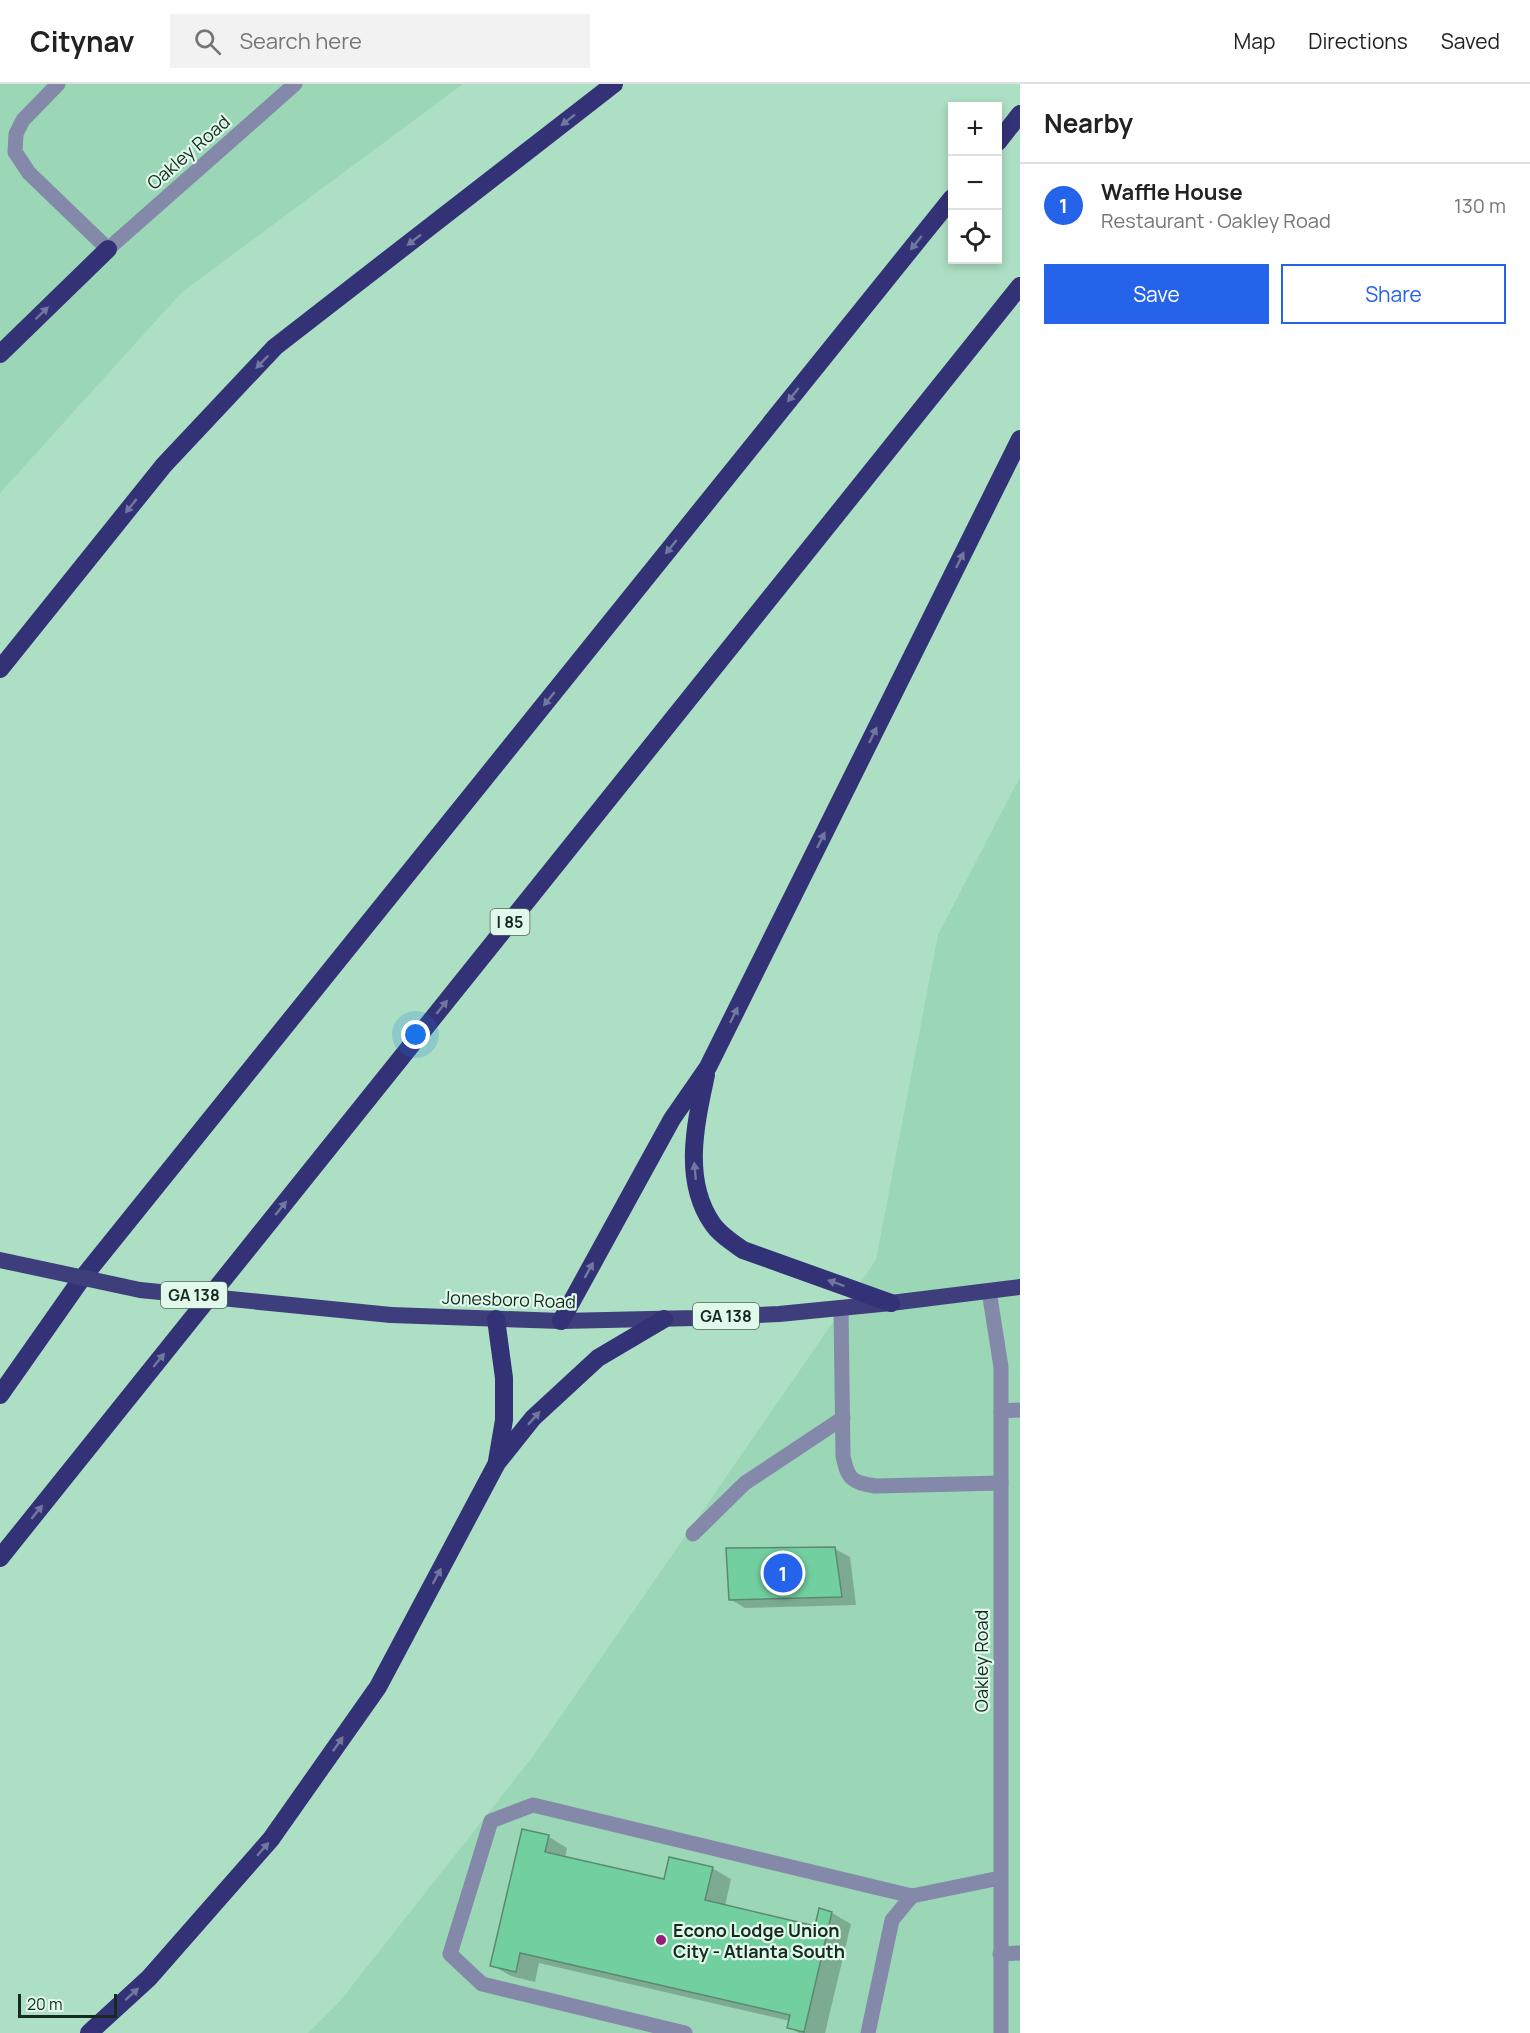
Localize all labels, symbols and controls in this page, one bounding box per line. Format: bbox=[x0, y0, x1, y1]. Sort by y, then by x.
search box bbox=[170, 14, 590, 68]
text: Citynav bbox=[30, 22, 134, 60]
icon: search bbox=[191, 25, 224, 58]
text: Search here bbox=[239, 26, 362, 56]
text: Map bbox=[1234, 27, 1275, 55]
text: Directions bbox=[1308, 27, 1408, 55]
text: Saved bbox=[1441, 27, 1500, 55]
map controls bbox=[948, 102, 1002, 264]
button: + bbox=[948, 102, 1002, 156]
text: Nearby bbox=[1044, 105, 1133, 141]
street label: Oakley Road bbox=[142, 109, 234, 195]
one-way arrow bbox=[560, 113, 575, 125]
button: − bbox=[948, 156, 1002, 210]
text: Waffle House bbox=[1101, 177, 1243, 207]
text: 1 bbox=[1059, 192, 1068, 219]
text: 130 m bbox=[1454, 192, 1506, 219]
text: Restaurant · Oakley Road bbox=[1101, 207, 1331, 234]
button: locate bbox=[948, 210, 1002, 264]
one-way arrow bbox=[406, 233, 421, 245]
one-way arrow bbox=[910, 236, 922, 251]
button: Save bbox=[1044, 264, 1269, 324]
button: Share bbox=[1281, 264, 1506, 324]
one-way arrow bbox=[34, 306, 49, 320]
one-way arrow bbox=[255, 354, 269, 369]
one-way arrow bbox=[787, 387, 800, 403]
one-way arrow bbox=[124, 498, 137, 514]
one-way arrow bbox=[665, 539, 678, 554]
one-way arrow bbox=[955, 552, 965, 569]
one-way arrow bbox=[542, 691, 555, 707]
one-way arrow bbox=[868, 726, 878, 743]
one-way arrow bbox=[816, 832, 825, 849]
road number: I 85 bbox=[490, 909, 530, 935]
one-way arrow bbox=[435, 999, 448, 1014]
one-way arrow bbox=[729, 1006, 738, 1023]
your location bbox=[401, 1020, 430, 1049]
one-way arrow bbox=[690, 1162, 700, 1181]
one-way arrow bbox=[274, 1200, 287, 1216]
one-way arrow bbox=[584, 1261, 594, 1278]
one-way arrow bbox=[827, 1278, 845, 1288]
road number: GA 138 bbox=[161, 1282, 227, 1308]
street label: Jonesboro Road bbox=[442, 1285, 576, 1313]
road number: GA 138 bbox=[693, 1303, 759, 1329]
one-way arrow bbox=[152, 1352, 165, 1368]
one-way arrow bbox=[527, 1411, 540, 1426]
one-way arrow bbox=[30, 1504, 43, 1520]
pin: 1 bbox=[764, 1550, 802, 1596]
one-way arrow bbox=[432, 1568, 442, 1585]
street label: Oakley Road bbox=[969, 1610, 993, 1712]
one-way arrow bbox=[332, 1736, 344, 1752]
one-way arrow bbox=[256, 1841, 270, 1856]
place label: Econo Lodge Union City - Atlanta South bbox=[673, 1918, 845, 1963]
marker: Econo Lodge Union City - Atlanta South bbox=[654, 1933, 668, 1947]
one-way arrow bbox=[125, 1987, 139, 2001]
scale bar bbox=[18, 1991, 117, 2018]
text: 20 m bbox=[27, 1993, 63, 2015]

